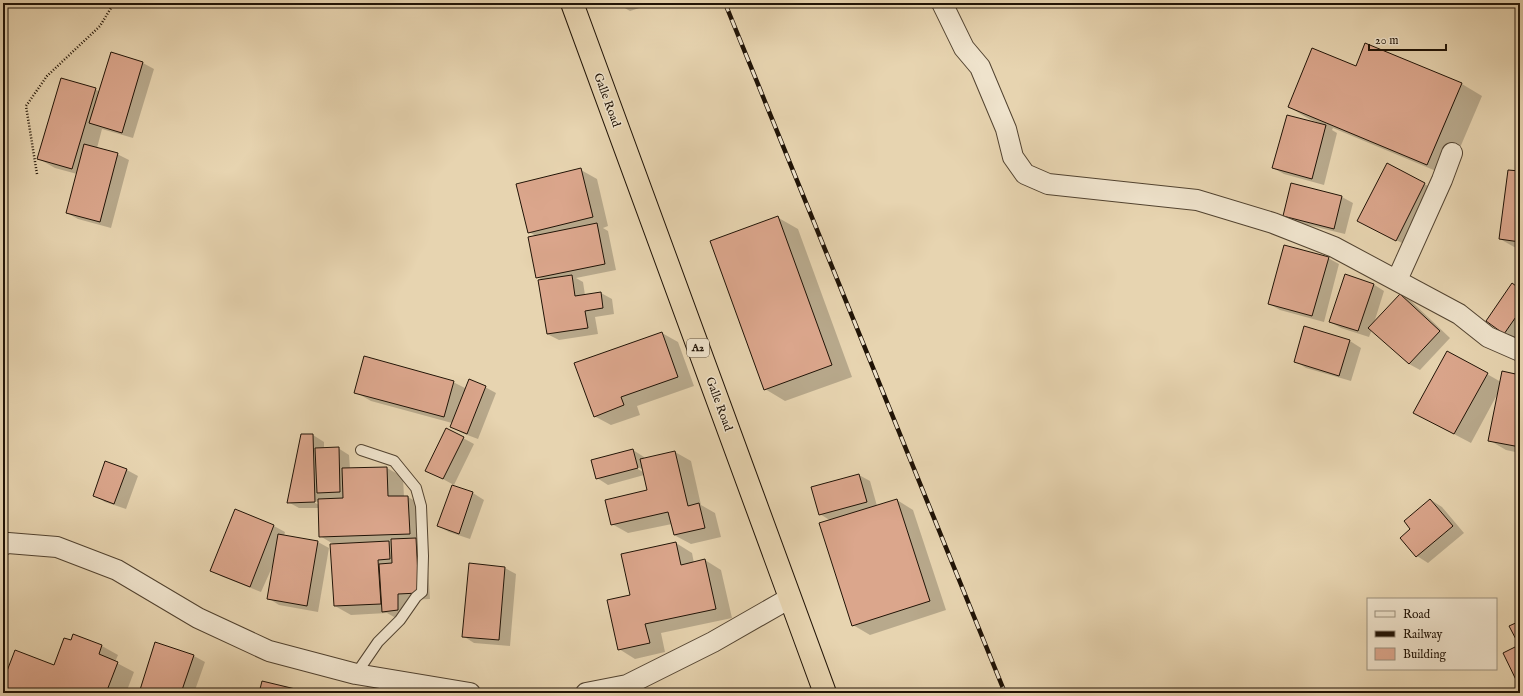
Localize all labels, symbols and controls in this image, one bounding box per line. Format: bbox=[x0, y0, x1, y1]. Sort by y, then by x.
scale bar bbox=[1369, 26, 1446, 52]
text: 20 m bbox=[1375, 33, 1398, 48]
street label: Galle Road bbox=[590, 71, 624, 130]
road number: A2 bbox=[687, 339, 709, 357]
street label: Galle Road bbox=[702, 375, 736, 434]
legend bbox=[1367, 598, 1497, 670]
text: Road bbox=[1403, 607, 1431, 622]
text: Railway bbox=[1403, 627, 1442, 642]
text: Building bbox=[1403, 647, 1447, 662]

